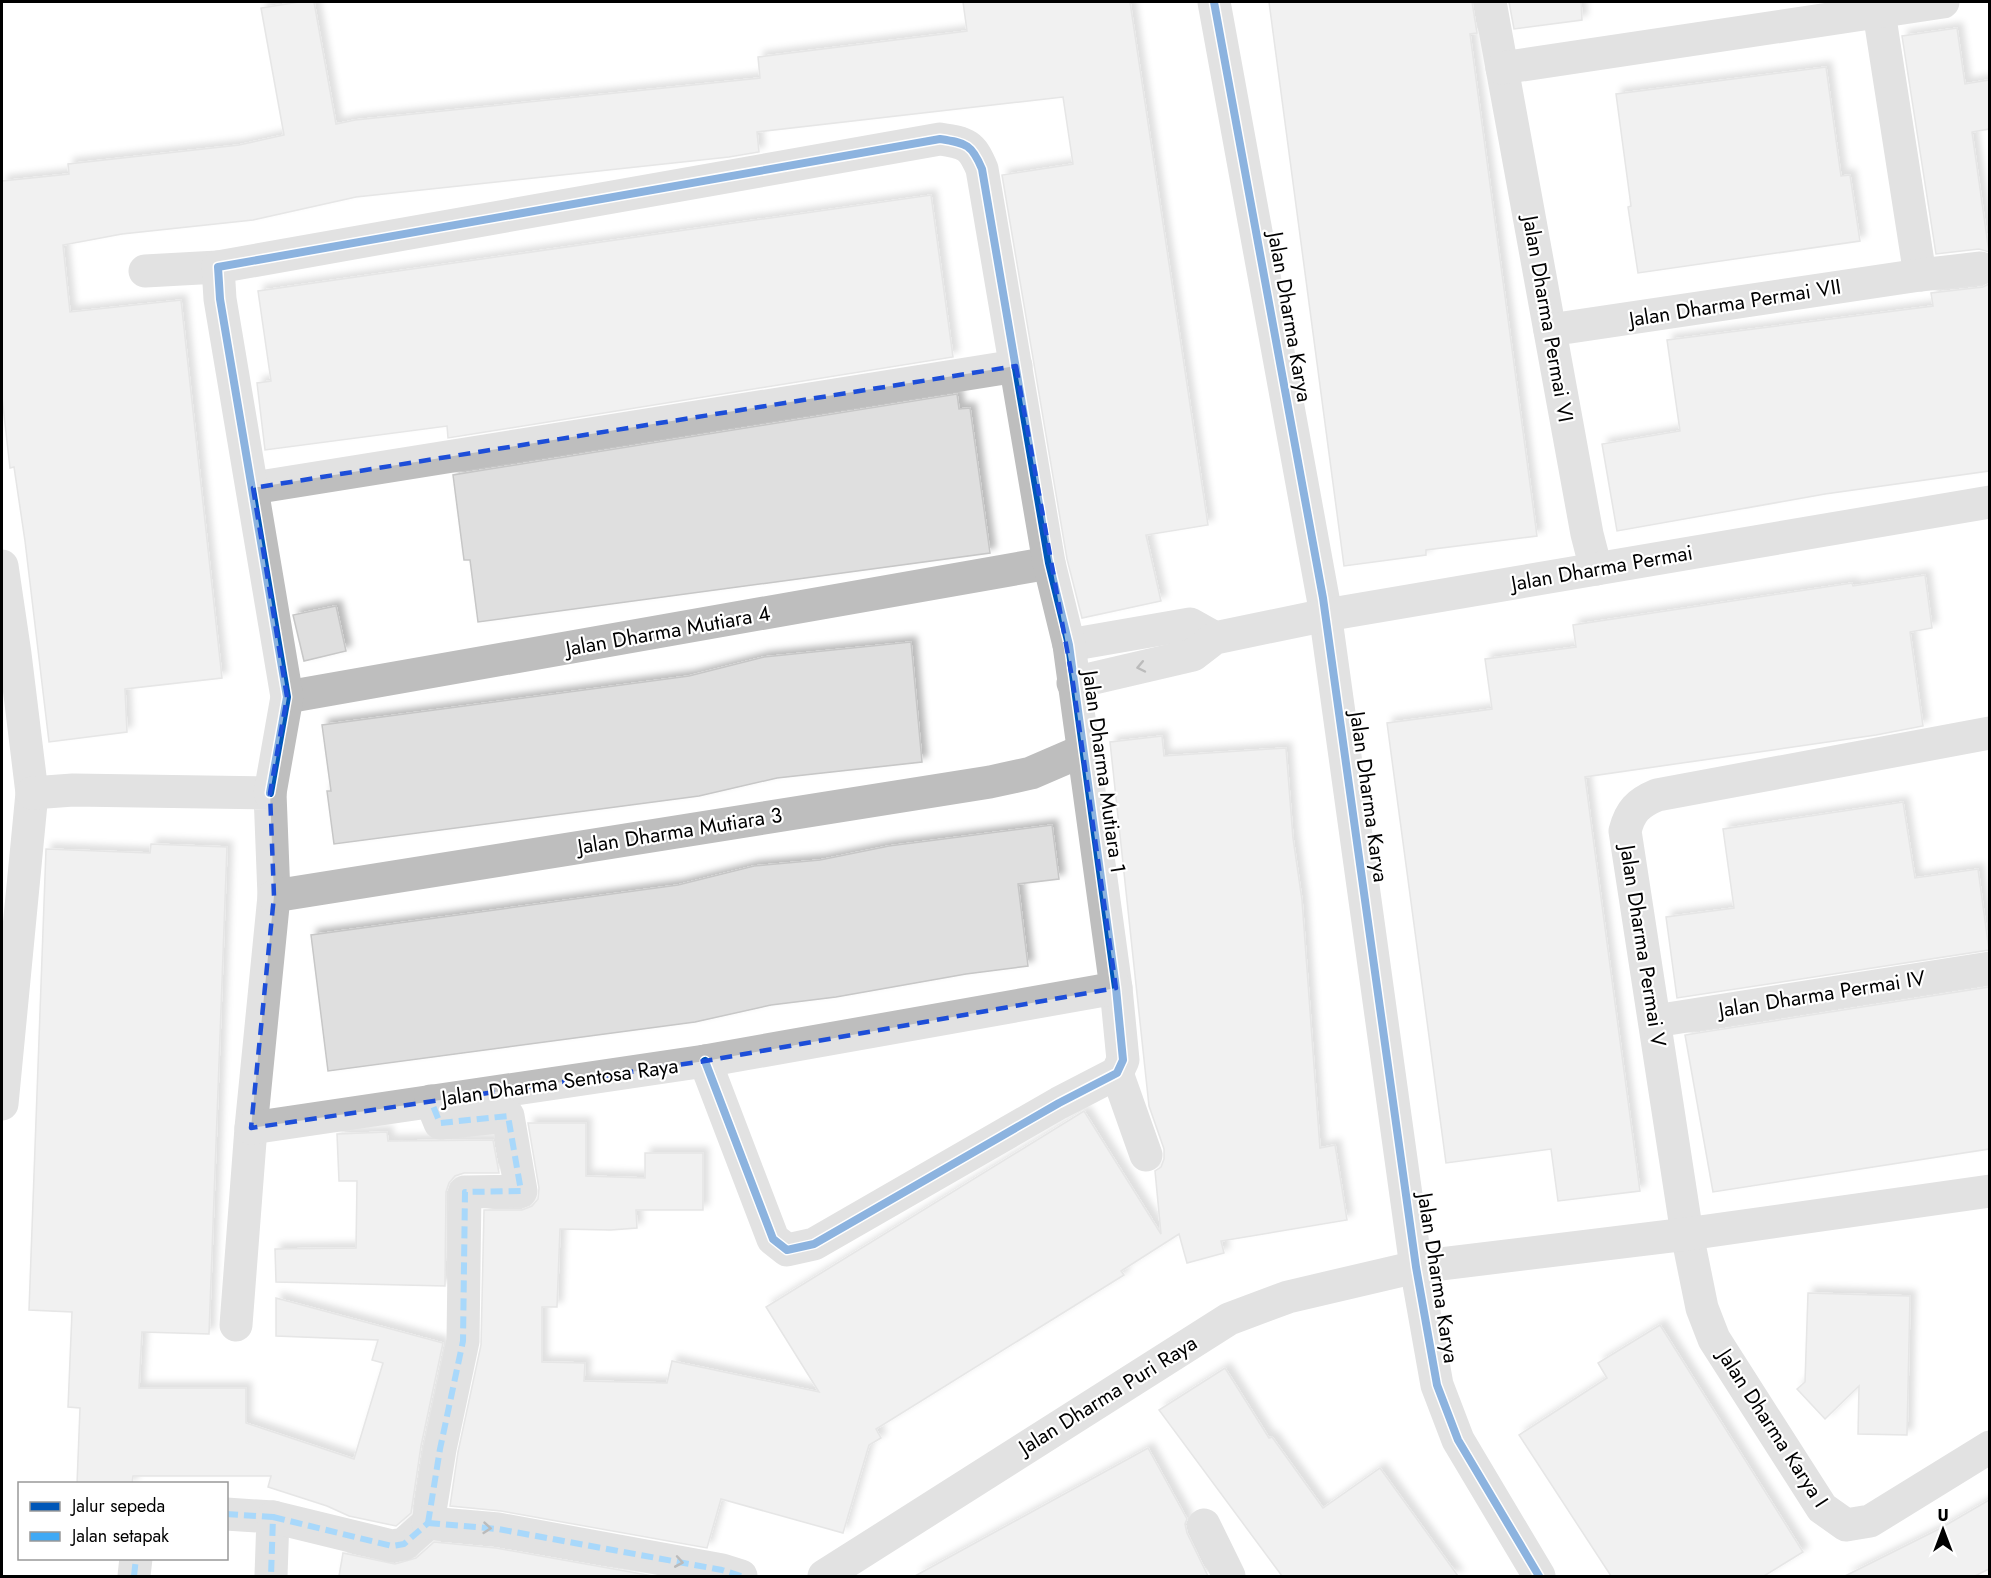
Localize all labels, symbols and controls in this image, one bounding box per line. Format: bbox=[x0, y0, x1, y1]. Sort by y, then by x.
street label: Jalan Dharma Permai VI bbox=[1515, 211, 1581, 424]
street label: Jalan Dharma Karya bbox=[1260, 227, 1320, 404]
street label: Jalan Dharma Permai VII bbox=[1624, 271, 1843, 335]
street label: Jalan Dharma Permai bbox=[1506, 537, 1695, 599]
street label: Jalan Dharma Mutiara 4 bbox=[560, 598, 773, 664]
one-way arrow bbox=[1136, 660, 1146, 673]
street label: Jalan Dharma Mutiara 1 bbox=[1074, 666, 1133, 875]
street label: Jalan Dharma Karya bbox=[1342, 707, 1396, 884]
street label: Jalan Dharma Mutiara 3 bbox=[573, 800, 784, 862]
street label: Jalan Dharma Permai V bbox=[1612, 840, 1674, 1049]
street label: Jalan Dharma Permai IV bbox=[1714, 963, 1928, 1026]
street label: Jalan Dharma Sentosa Raya bbox=[437, 1051, 680, 1114]
street label: Jalan Dharma Karya bbox=[1409, 1188, 1466, 1365]
street label: Jalan Dharma Puri Raya bbox=[1011, 1328, 1203, 1464]
street label: Jalan Dharma Karya I bbox=[1709, 1340, 1836, 1513]
legend bbox=[18, 1482, 228, 1560]
text: Jalur sepeda bbox=[70, 1493, 165, 1519]
north arrow bbox=[1913, 1500, 1973, 1560]
text: U bbox=[1937, 1504, 1949, 1527]
one-way arrow bbox=[482, 1521, 491, 1534]
text: Jalan setapak bbox=[70, 1523, 169, 1549]
one-way arrow bbox=[674, 1556, 683, 1568]

